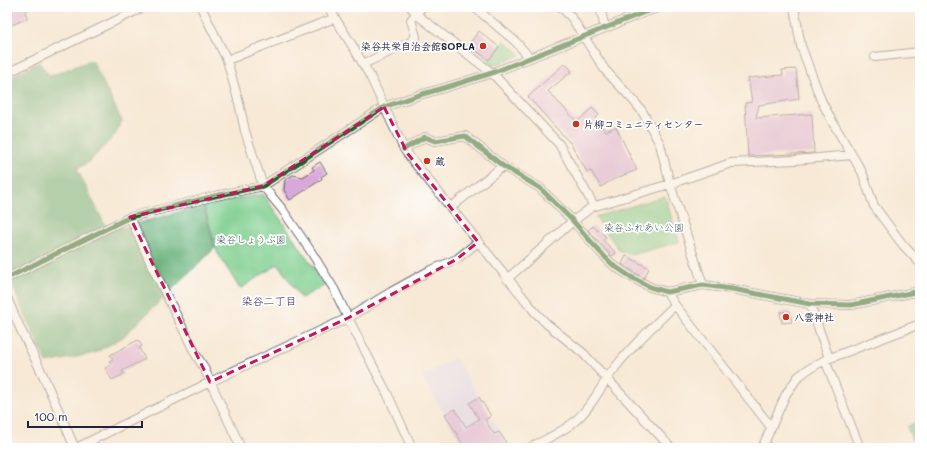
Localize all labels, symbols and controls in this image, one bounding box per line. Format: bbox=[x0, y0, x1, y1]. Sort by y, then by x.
place label: 染谷共栄自治会館SOPLA bbox=[361, 39, 475, 53]
marker: 染谷共栄自治会館SOPLA bbox=[478, 41, 488, 51]
place label: 片柳コミュニティセンター bbox=[584, 117, 703, 131]
marker: 片柳コミュニティセンター bbox=[571, 119, 581, 129]
place label: 蔵 bbox=[435, 154, 445, 168]
marker: 蔵 bbox=[422, 156, 432, 166]
park label: 染谷ふれあい公園 bbox=[604, 220, 684, 234]
park label: 染谷しょうぶ園 bbox=[216, 232, 286, 246]
district label: 染谷二丁目 bbox=[242, 293, 297, 308]
place label: 八雲神社 bbox=[794, 310, 834, 324]
marker: 八雲神社 bbox=[781, 312, 791, 322]
scale bar bbox=[28, 403, 142, 429]
text: 100 m bbox=[34, 408, 68, 424]

